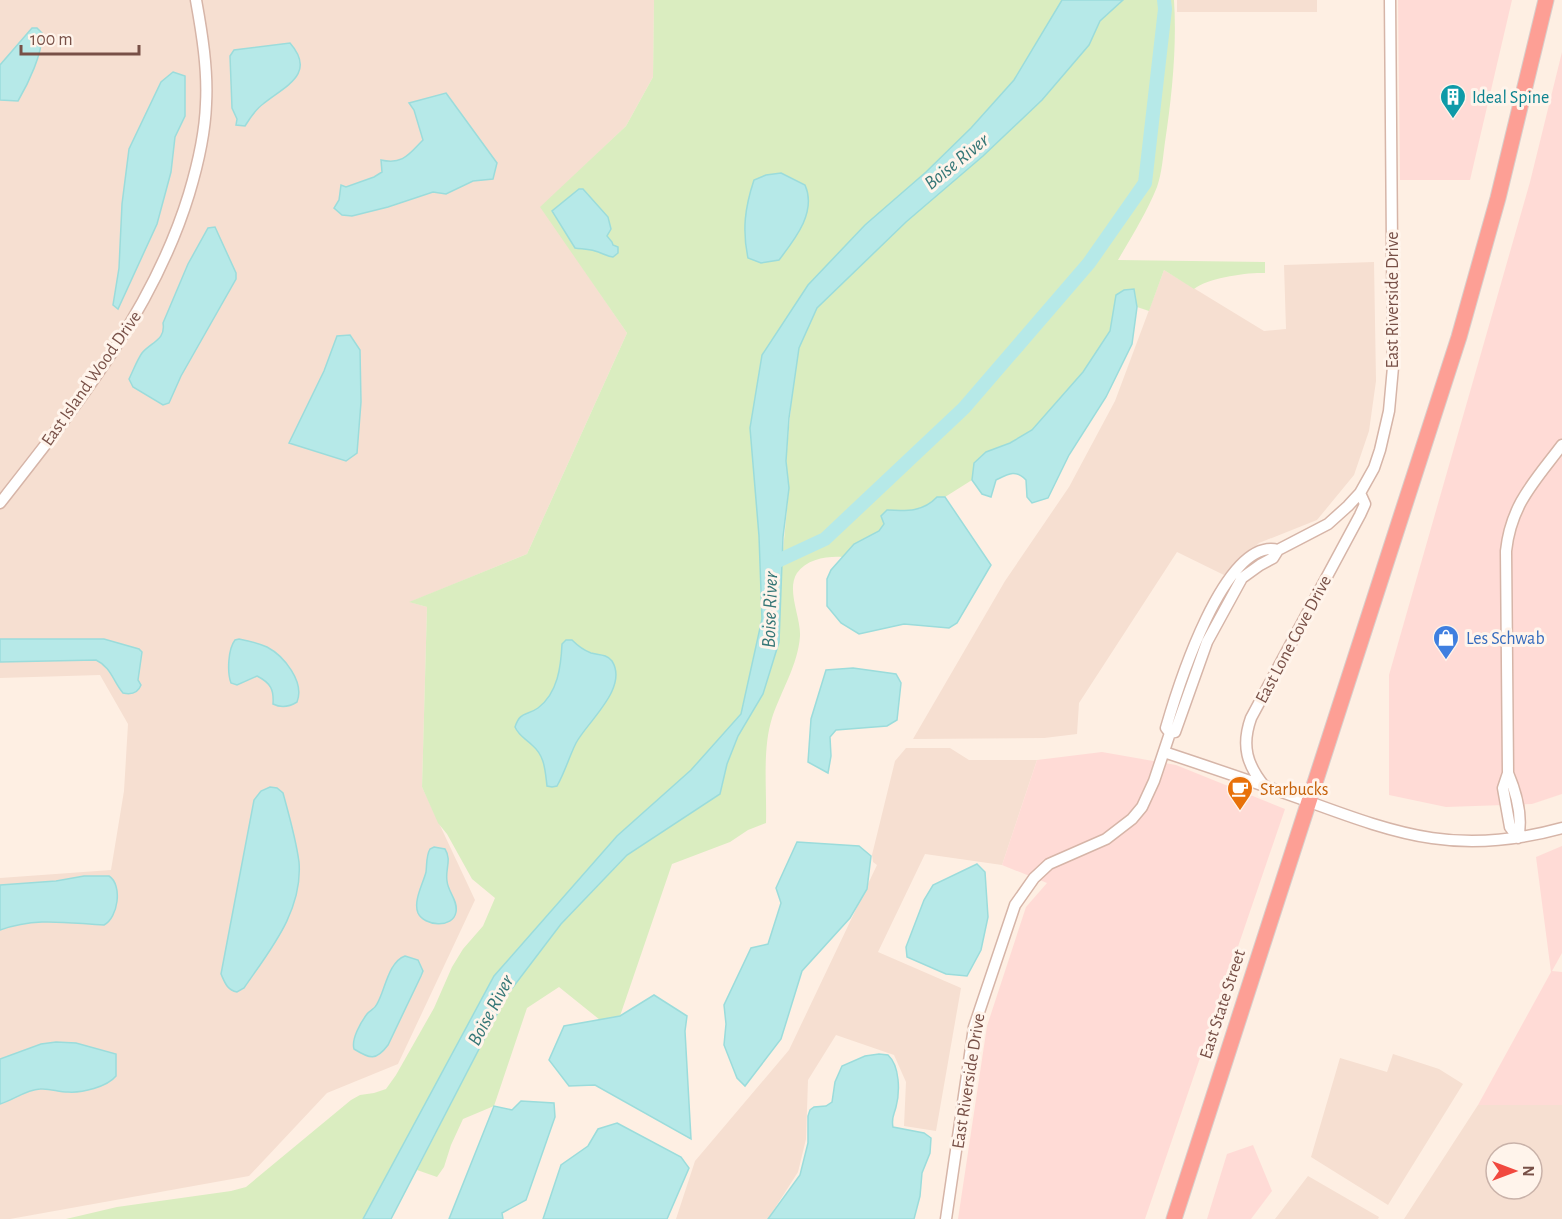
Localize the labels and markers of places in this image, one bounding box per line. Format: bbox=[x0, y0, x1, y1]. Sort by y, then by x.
building icon: Ideal Spine bbox=[1438, 82, 1468, 120]
place label: Ideal Spine bbox=[1472, 89, 1549, 107]
shop icon: Les Schwab bbox=[1431, 623, 1461, 661]
place label: Les Schwab bbox=[1466, 630, 1545, 648]
cafe icon: Starbucks bbox=[1225, 774, 1255, 812]
place label: Starbucks bbox=[1260, 781, 1328, 799]

